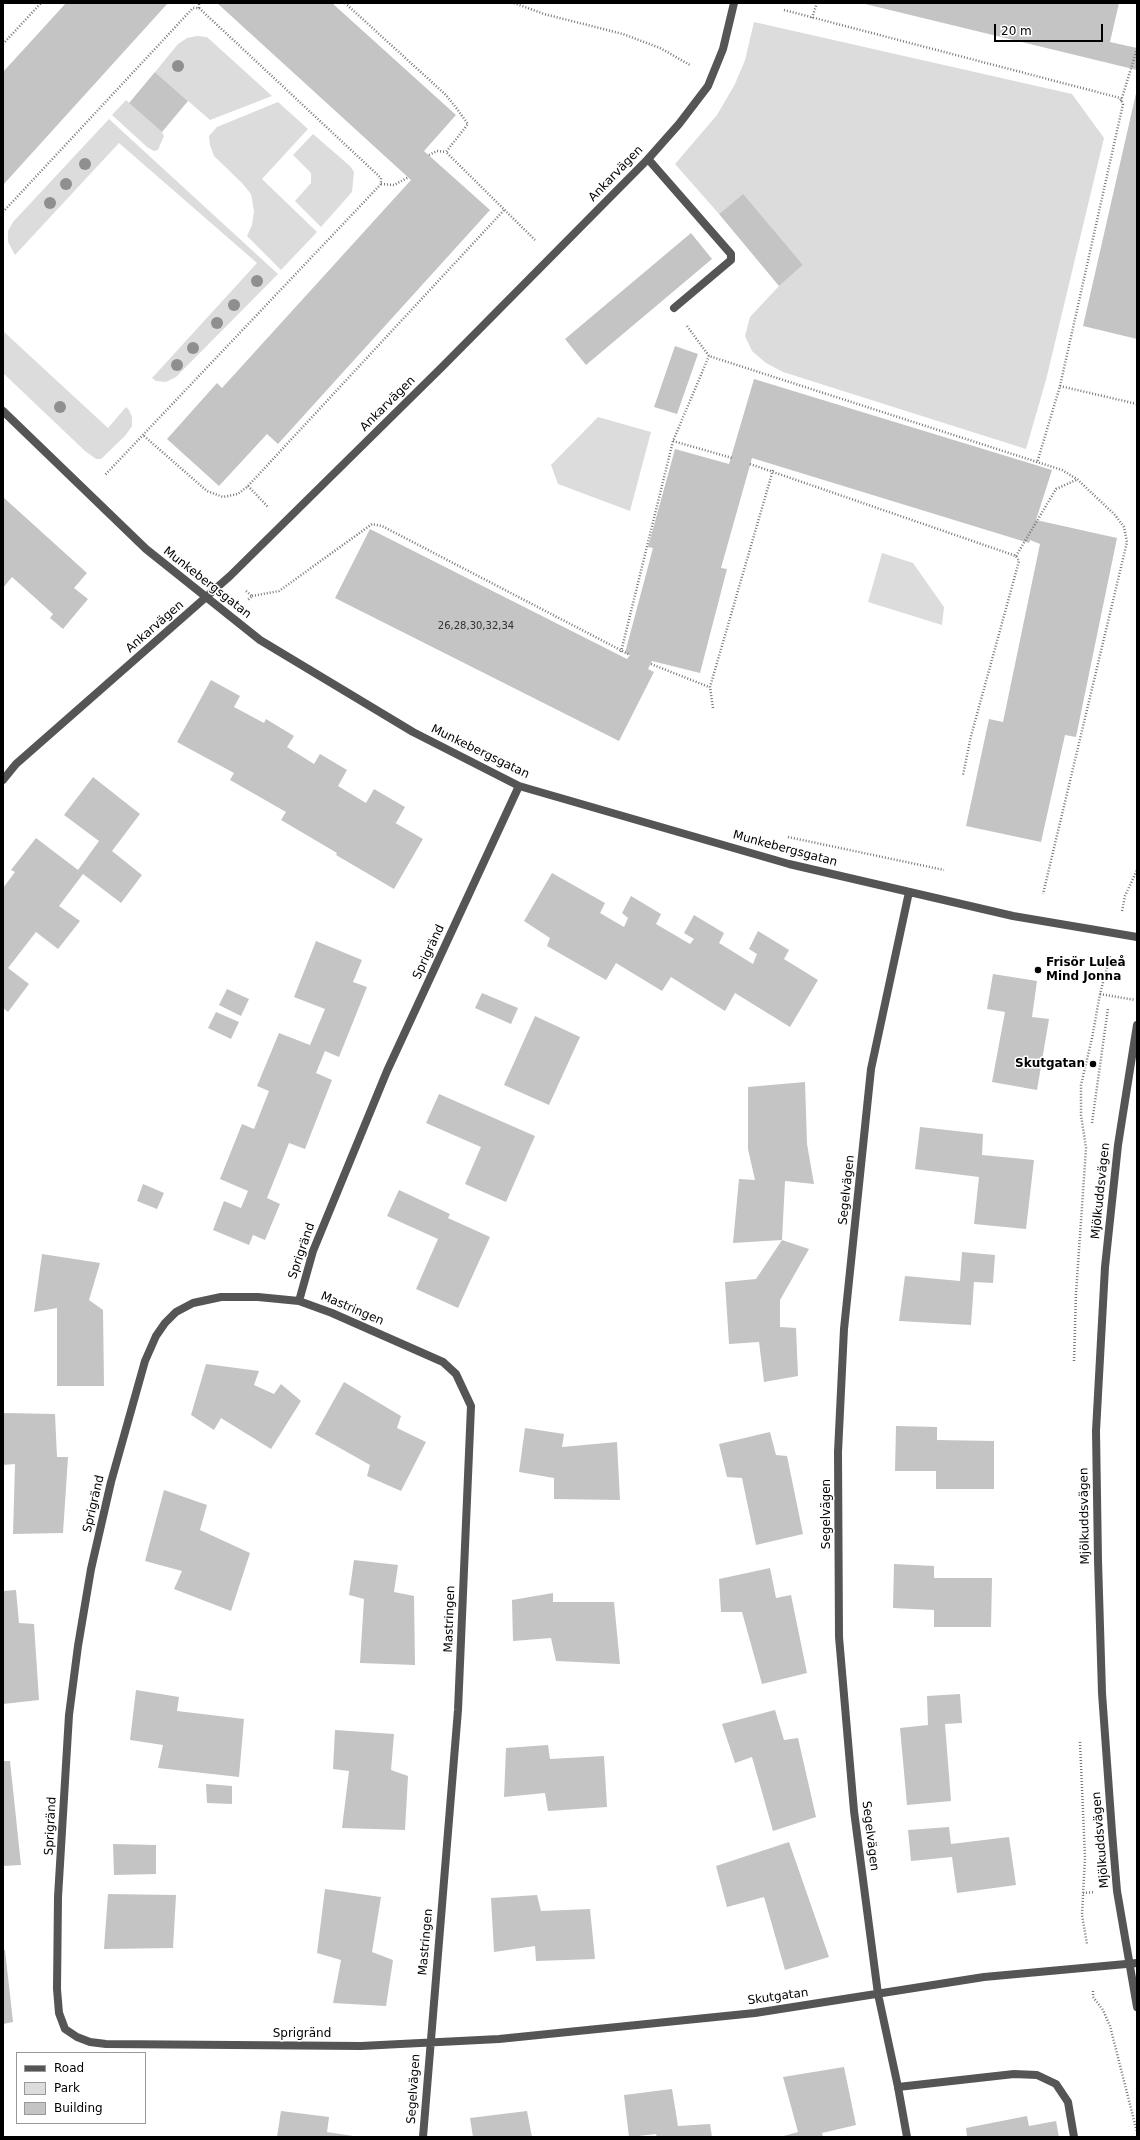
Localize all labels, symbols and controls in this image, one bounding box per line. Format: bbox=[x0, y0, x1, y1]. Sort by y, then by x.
scale bar bbox=[996, 16, 1105, 42]
text: 20 m bbox=[1001, 24, 1032, 38]
street label: Ankarvägen bbox=[586, 143, 646, 205]
street label: Ankarvägen bbox=[357, 373, 419, 435]
street label: Munkebergsgatan bbox=[160, 544, 254, 622]
street label: Ankarvägen bbox=[123, 598, 187, 656]
house number: 26,28,30,32,34 bbox=[438, 620, 514, 632]
street label: Munkebergsgatan bbox=[428, 722, 532, 782]
street label: Munkebergsgatan bbox=[731, 828, 839, 870]
street label: Sprigränd bbox=[410, 922, 448, 982]
place label: Frisör Luleå Mind Jonna bbox=[1046, 956, 1125, 984]
marker: Frisör Luleå Mind Jonna bbox=[1033, 965, 1043, 975]
place label: Skutgatan bbox=[1015, 1057, 1085, 1071]
marker: Skutgatan bbox=[1088, 1059, 1098, 1069]
street label: Mjölkuddsvägen bbox=[1089, 1142, 1113, 1240]
street label: Segelvägen bbox=[836, 1154, 858, 1226]
street label: Sprigränd bbox=[286, 1221, 318, 1281]
street label: Mastringen bbox=[318, 1289, 386, 1329]
street label: Mjölkuddsvägen bbox=[1077, 1467, 1093, 1565]
street label: Sprigränd bbox=[80, 1474, 108, 1534]
street label: Segelvägen bbox=[820, 1479, 834, 1549]
street label: Mastringen bbox=[442, 1585, 458, 1653]
street label: Mjölkuddsvägen bbox=[1090, 1791, 1112, 1889]
street label: Sprigränd bbox=[42, 1796, 60, 1856]
street label: Segelvägen bbox=[859, 1800, 881, 1872]
street label: Mastringen bbox=[416, 1908, 436, 1976]
street label: Skutgatan bbox=[747, 1986, 809, 2008]
street label: Sprigränd bbox=[273, 2027, 331, 2041]
legend bbox=[16, 2052, 146, 2124]
street label: Segelvägen bbox=[404, 2053, 424, 2125]
text: Road bbox=[54, 2061, 84, 2075]
text: Park bbox=[54, 2081, 80, 2095]
text: Building bbox=[54, 2101, 103, 2115]

